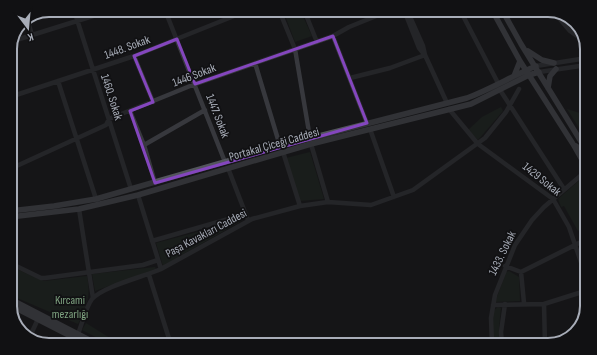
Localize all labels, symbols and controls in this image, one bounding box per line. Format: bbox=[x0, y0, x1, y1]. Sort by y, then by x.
north arrow bbox=[8, 8, 48, 48]
text: K bbox=[26, 30, 35, 44]
street label: 1448. Sokak bbox=[102, 32, 152, 63]
street label: 1446 Sokak bbox=[170, 60, 218, 91]
street label: 1460. Sokak bbox=[97, 72, 126, 122]
street label: 1447. Sokak bbox=[202, 92, 233, 141]
street label: Portakal Çiceği Caddesi bbox=[227, 124, 321, 165]
street label: 1429 Sokak bbox=[519, 159, 564, 200]
street label: Paşa Kavakları Caddesi bbox=[163, 206, 249, 261]
street label: 1433. Sokak bbox=[485, 228, 520, 278]
park label: Kırcami mezarlığı bbox=[52, 293, 88, 322]

